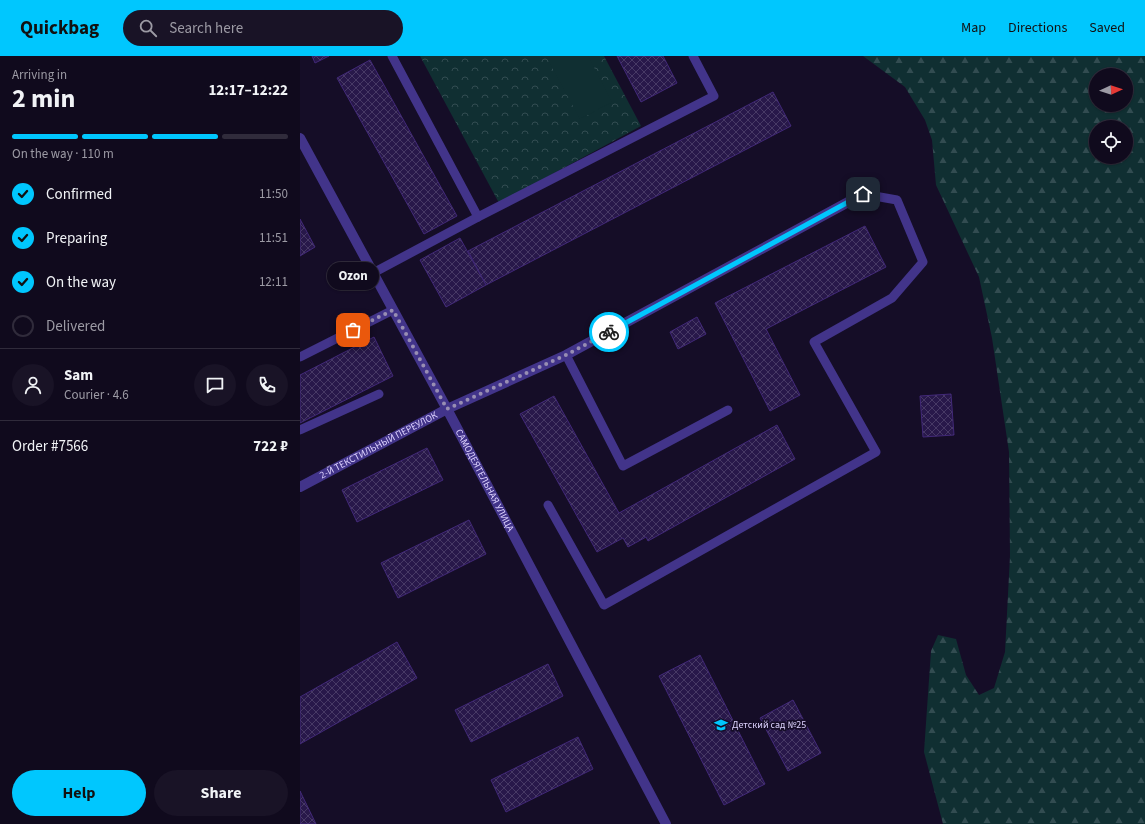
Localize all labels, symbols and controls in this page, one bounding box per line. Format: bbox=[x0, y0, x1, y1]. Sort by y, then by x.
search box bbox=[123, 10, 403, 46]
text: Quickbag bbox=[20, 15, 99, 42]
icon: search bbox=[137, 17, 159, 39]
text: Search here bbox=[169, 18, 243, 39]
text: Map bbox=[961, 18, 986, 38]
text: Directions bbox=[1008, 18, 1067, 38]
text: Saved bbox=[1089, 18, 1125, 38]
text: Arriving in bbox=[12, 66, 67, 84]
north arrow bbox=[1089, 68, 1133, 112]
map controls bbox=[1089, 68, 1133, 164]
text: 2 min bbox=[12, 80, 75, 117]
text: 12:17–12:22 bbox=[208, 80, 288, 101]
button: locate bbox=[1089, 120, 1133, 164]
text: On the way · 110 m bbox=[12, 145, 114, 163]
pin bbox=[846, 177, 880, 211]
icon: check bbox=[12, 183, 34, 205]
icon: home bbox=[852, 183, 874, 205]
text: Confirmed bbox=[46, 184, 112, 205]
text: 11:50 bbox=[259, 185, 288, 203]
icon: check bbox=[12, 227, 34, 249]
text: Preparing bbox=[46, 228, 107, 249]
text: 11:51 bbox=[259, 229, 288, 247]
callout: Ozon bbox=[327, 262, 379, 290]
text: Ozon bbox=[338, 267, 368, 285]
icon: check bbox=[12, 271, 34, 293]
text: On the way bbox=[46, 272, 116, 293]
text: 12:11 bbox=[259, 273, 288, 291]
courier bbox=[589, 312, 629, 352]
pin bbox=[336, 313, 370, 347]
text: Delivered bbox=[46, 316, 105, 337]
icon: bag bbox=[342, 319, 364, 341]
icon: bike bbox=[598, 321, 620, 343]
button: person bbox=[12, 364, 54, 406]
button: chat bbox=[194, 364, 236, 406]
button: phone bbox=[246, 364, 288, 406]
text: Sam bbox=[64, 365, 93, 386]
text: Courier · 4.6 bbox=[64, 386, 129, 404]
street label: 2-Й ТЕКСТИЛЬНЫЙ ПЕРЕУЛОК bbox=[317, 408, 440, 482]
street label: САМОДЕЯТЕЛЬНАЯ УЛИЦА bbox=[452, 427, 518, 535]
text: Order #7566 bbox=[12, 436, 88, 457]
text: 722 ₽ bbox=[253, 436, 288, 457]
school or university icon: Детский сад №25 bbox=[713, 717, 729, 733]
place label: Детский сад №25 bbox=[732, 718, 806, 732]
button: Help bbox=[12, 770, 146, 816]
button: Share bbox=[154, 770, 288, 816]

